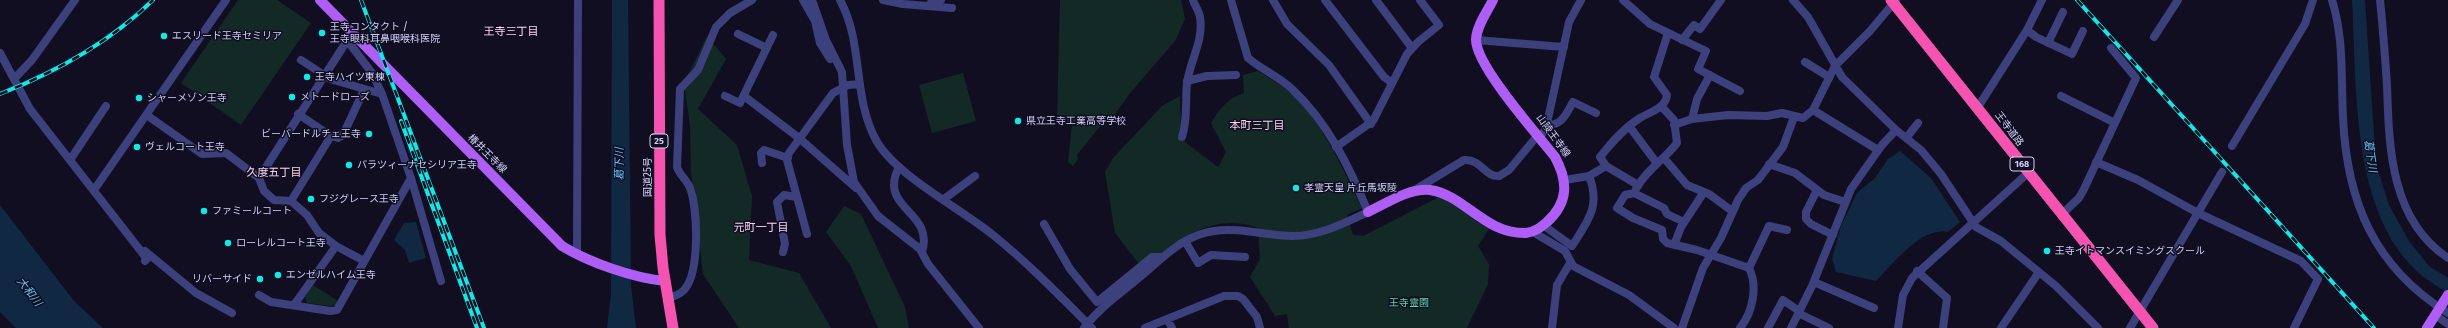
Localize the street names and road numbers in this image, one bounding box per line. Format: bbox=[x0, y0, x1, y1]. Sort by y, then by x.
street label: 王寺道路 bbox=[1992, 109, 2026, 149]
street label: 山陵王寺線 bbox=[1533, 112, 1573, 160]
street label: 椿井王寺線 bbox=[465, 132, 509, 176]
road number: 25 bbox=[650, 134, 668, 148]
street label: 国道25号 bbox=[642, 157, 654, 197]
road number: 168 bbox=[2010, 157, 2034, 171]

